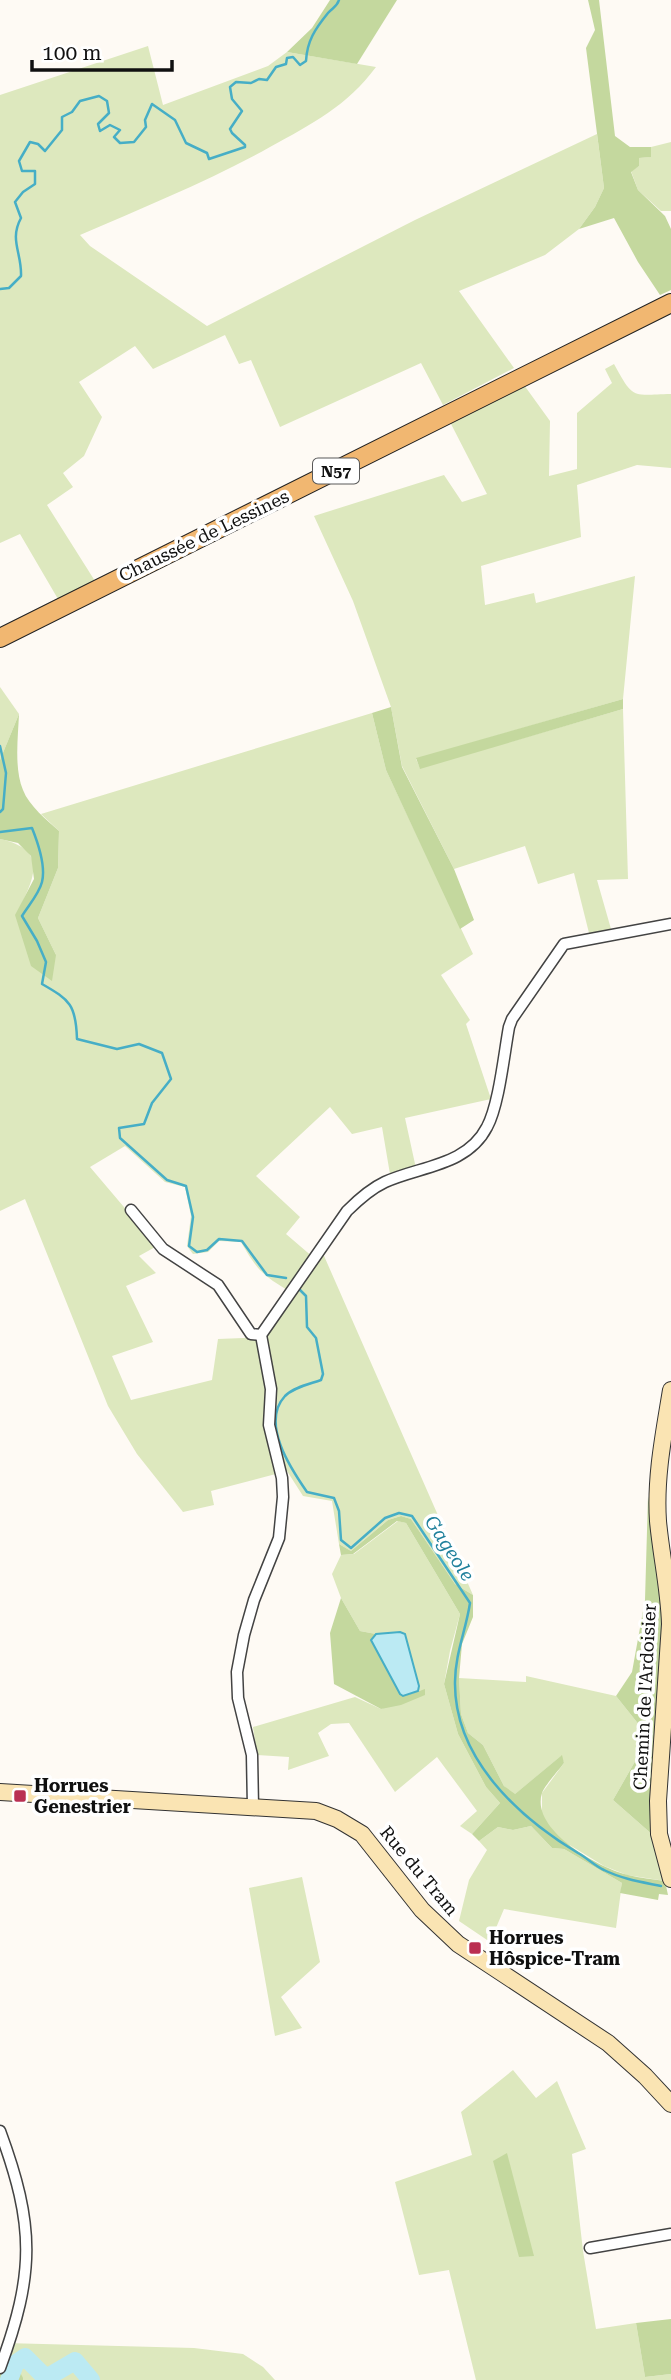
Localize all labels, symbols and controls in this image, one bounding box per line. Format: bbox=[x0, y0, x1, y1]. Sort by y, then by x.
scale bar bbox=[32, 28, 172, 72]
text: 100 m bbox=[42, 41, 102, 65]
road number: N57 bbox=[313, 458, 359, 484]
street label: Chaussée de Lessines bbox=[115, 485, 292, 586]
water label: Gageole bbox=[420, 1511, 479, 1586]
street label: Chemin de l'Ardoisier bbox=[629, 1603, 660, 1791]
place label: Horrues Genestrier bbox=[34, 1775, 131, 1817]
marker: Horrues Genestrier bbox=[12, 1788, 28, 1804]
street label: Rue du Tram bbox=[376, 1822, 463, 1920]
place label: Horrues Hôspice-Tram bbox=[489, 1927, 621, 1969]
marker: Horrues Hôspice-Tram bbox=[467, 1940, 483, 1956]

